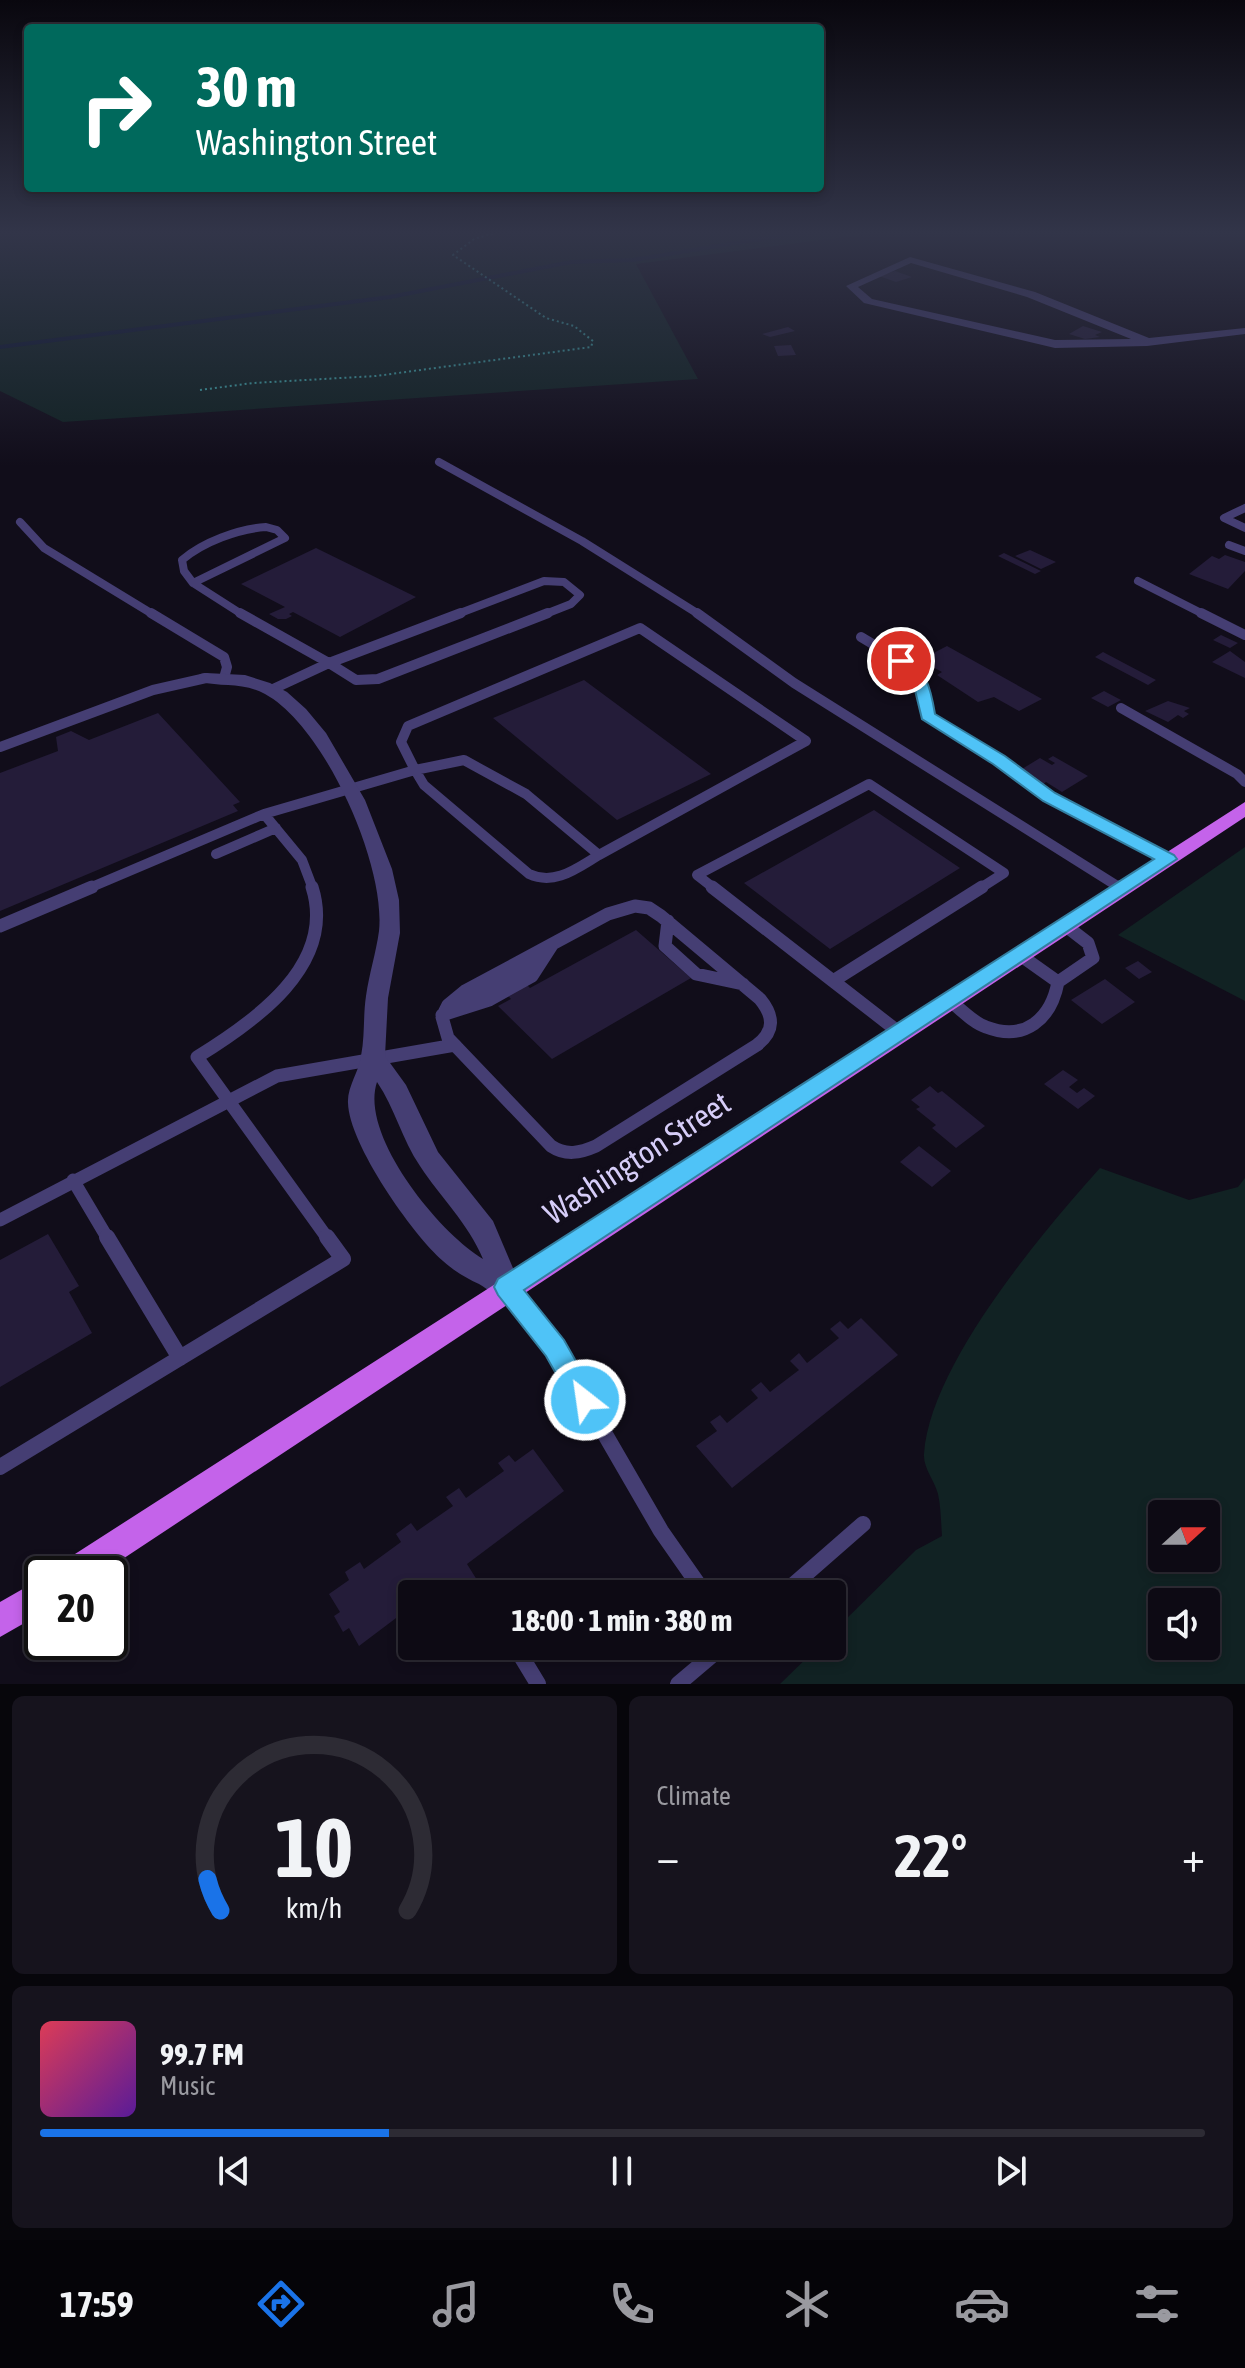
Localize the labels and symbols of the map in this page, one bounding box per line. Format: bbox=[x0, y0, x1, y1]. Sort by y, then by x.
pin bbox=[867, 627, 935, 695]
street label: Washington Street bbox=[537, 1084, 737, 1232]
position arrow bbox=[543, 1358, 627, 1442]
north arrow bbox=[1148, 1500, 1220, 1572]
speed limit sign: 20 bbox=[24, 1556, 128, 1660]

